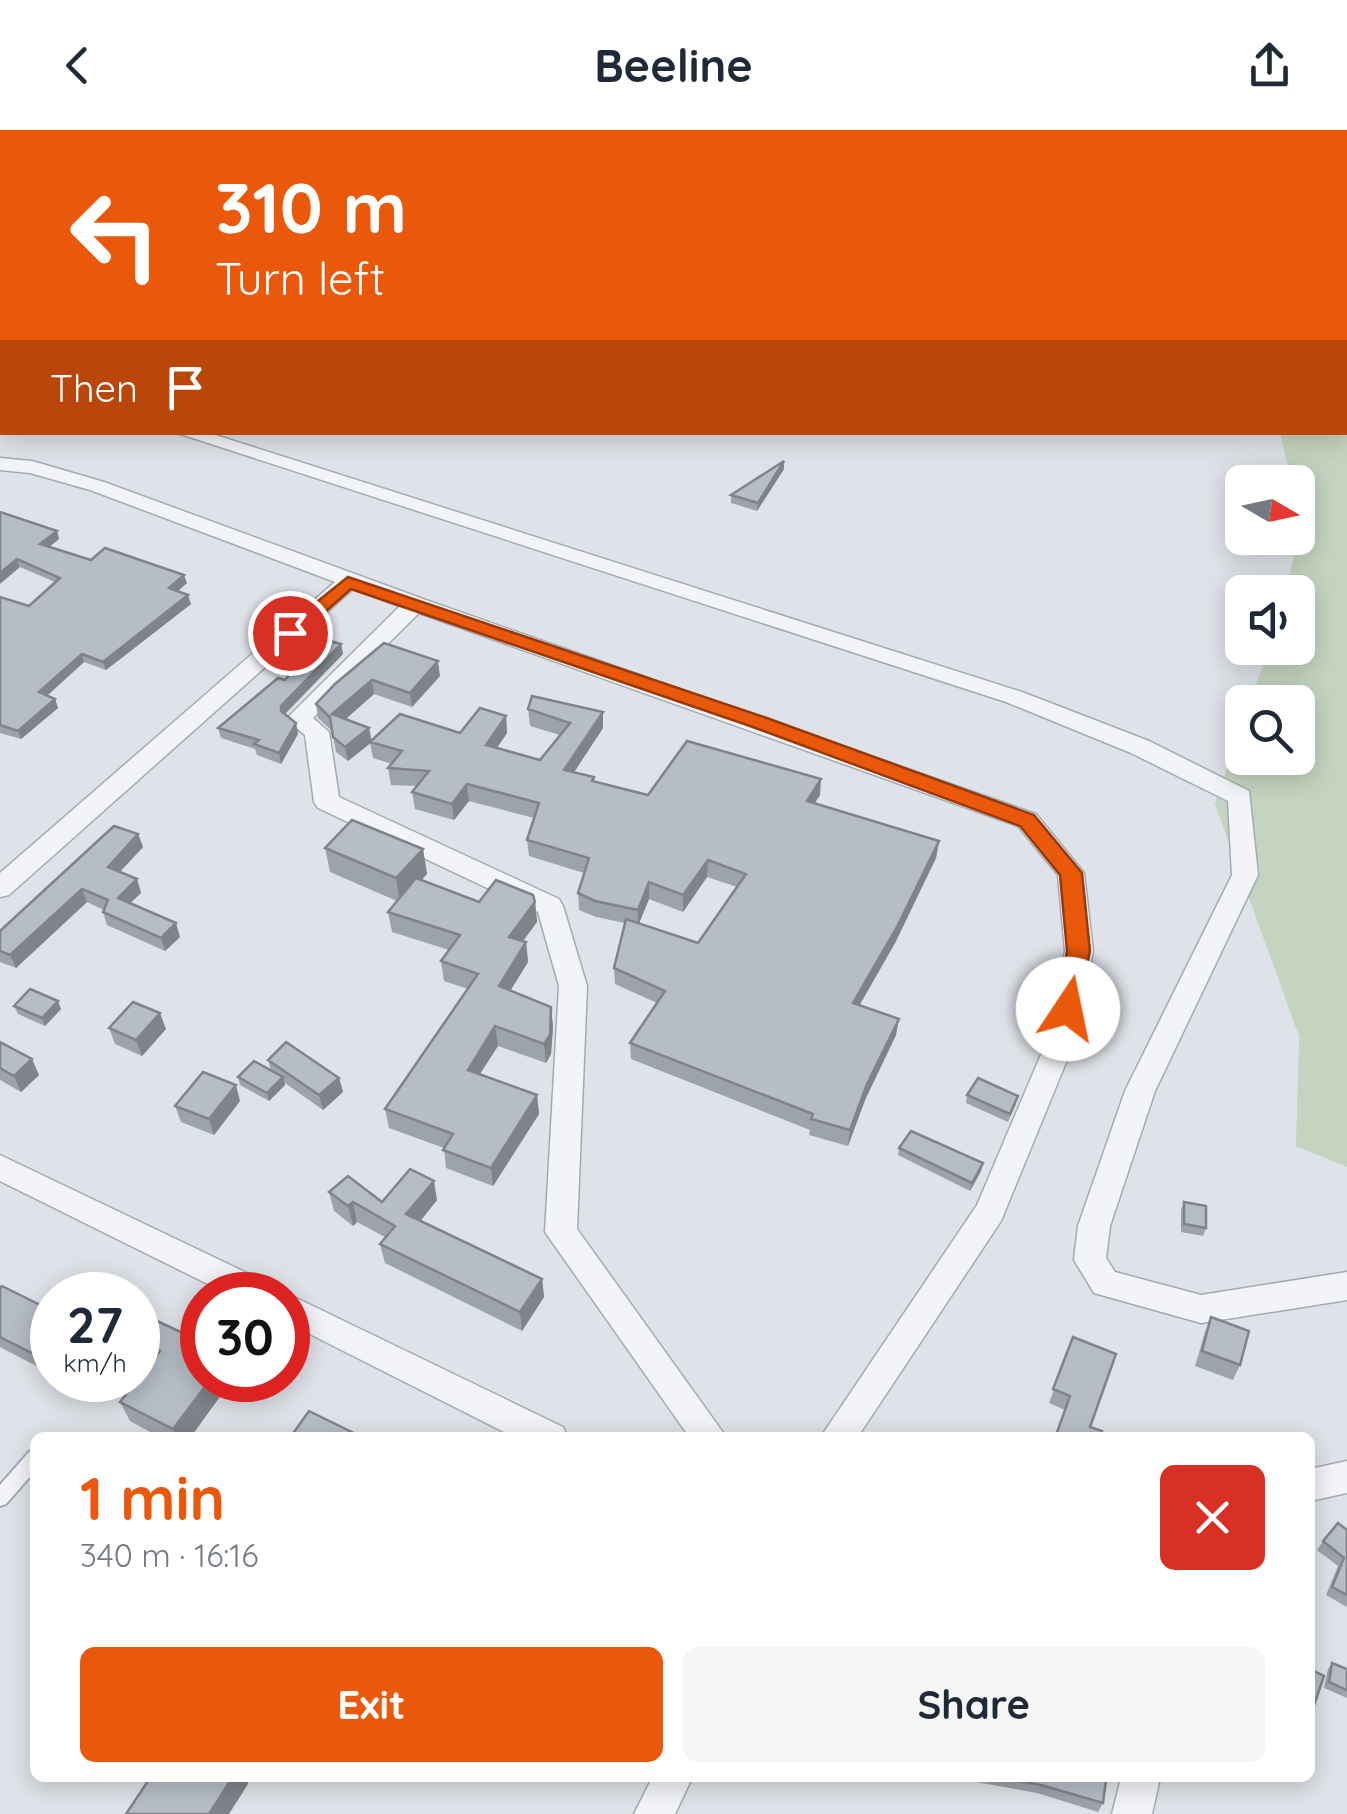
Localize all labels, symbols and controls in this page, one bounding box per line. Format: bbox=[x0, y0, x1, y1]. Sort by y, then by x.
text: Beeline bbox=[594, 37, 753, 93]
icon: back bbox=[50, 38, 105, 93]
icon: share bbox=[1242, 38, 1297, 93]
text: 310 m bbox=[215, 163, 407, 251]
icon: left bbox=[50, 170, 180, 300]
text: Turn left bbox=[215, 250, 385, 306]
icon: arrive bbox=[158, 360, 213, 415]
text: Then bbox=[50, 364, 138, 412]
north arrow bbox=[1225, 465, 1315, 555]
map controls bbox=[1225, 465, 1315, 775]
button: sound bbox=[1225, 575, 1315, 665]
pin bbox=[248, 591, 333, 676]
icon: arrive bbox=[263, 606, 318, 661]
button: search bbox=[1225, 685, 1315, 775]
position arrow bbox=[1016, 957, 1120, 1061]
speed limit sign: 30 bbox=[180, 1272, 310, 1402]
text: 27 bbox=[67, 1293, 123, 1356]
text: km/h bbox=[63, 1347, 127, 1378]
text: 1 min bbox=[80, 1460, 225, 1535]
button: close bbox=[1160, 1465, 1265, 1570]
text: 340 m · 16:16 bbox=[80, 1535, 258, 1575]
button: Exit bbox=[80, 1647, 663, 1762]
button: Share bbox=[683, 1647, 1265, 1762]

